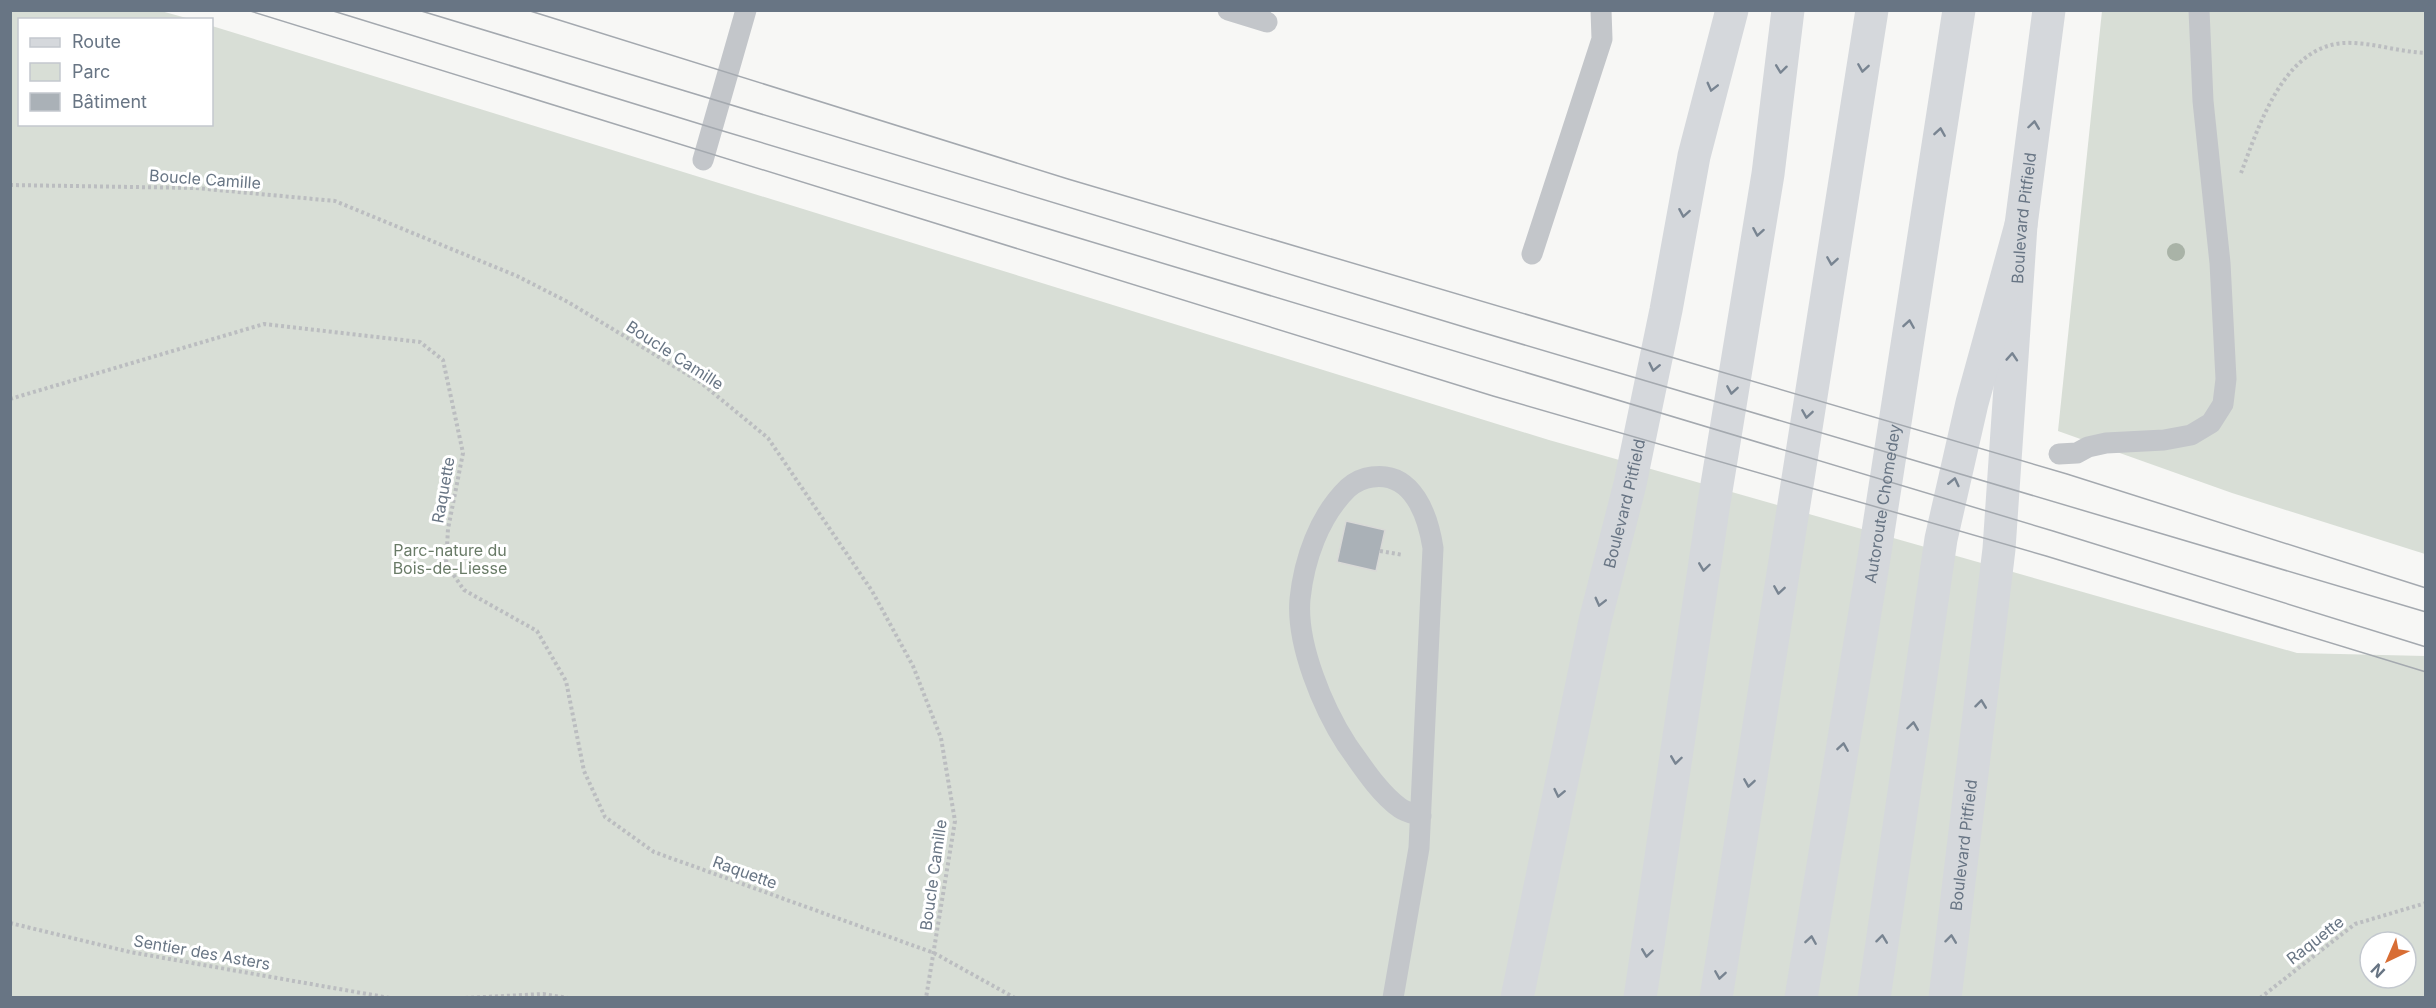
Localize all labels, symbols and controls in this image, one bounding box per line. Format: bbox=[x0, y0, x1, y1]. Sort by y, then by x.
legend bbox=[18, 18, 213, 126]
text: Route bbox=[72, 31, 121, 52]
text: Parc bbox=[72, 61, 110, 82]
one-way arrow bbox=[1775, 64, 1787, 73]
one-way arrow bbox=[1857, 64, 1869, 73]
one-way arrow bbox=[1707, 82, 1719, 92]
text: Bâtiment bbox=[72, 91, 147, 112]
one-way arrow bbox=[2027, 121, 2040, 130]
one-way arrow bbox=[1933, 127, 1945, 136]
street label: Boulevard Pitfield bbox=[2007, 151, 2040, 285]
street label: Boucle Camille bbox=[148, 165, 262, 193]
one-way arrow bbox=[1678, 208, 1691, 218]
one-way arrow bbox=[1752, 227, 1765, 237]
one-way arrow bbox=[1826, 256, 1838, 265]
street label: Boucle Camille bbox=[623, 316, 727, 394]
one-way arrow bbox=[1903, 320, 1915, 329]
one-way arrow bbox=[2005, 352, 2018, 361]
one-way arrow bbox=[1648, 362, 1661, 372]
one-way arrow bbox=[1726, 386, 1738, 395]
one-way arrow bbox=[1802, 409, 1814, 418]
street label: Autoroute Chomedey bbox=[1860, 423, 1905, 585]
street label: Boulevard Pitfield bbox=[1599, 437, 1649, 570]
street label: Raquette bbox=[427, 455, 459, 525]
one-way arrow bbox=[1947, 478, 1960, 488]
park label: Parc-nature du Bois-de-Liesse bbox=[393, 540, 507, 578]
one-way arrow bbox=[1699, 563, 1711, 572]
one-way arrow bbox=[1774, 585, 1786, 595]
one-way arrow bbox=[1594, 597, 1607, 607]
one-way arrow bbox=[1974, 700, 1986, 709]
one-way arrow bbox=[1907, 721, 1919, 730]
one-way arrow bbox=[1836, 743, 1849, 753]
one-way arrow bbox=[1670, 756, 1682, 765]
one-way arrow bbox=[1744, 778, 1756, 787]
street label: Boulevard Pitfield bbox=[1946, 778, 1981, 912]
one-way arrow bbox=[1553, 787, 1566, 797]
street label: Boucle Camille bbox=[915, 818, 951, 932]
street label: Raquette bbox=[710, 851, 780, 893]
street label: Raquette bbox=[2282, 911, 2348, 969]
street label: Sentier des Asters bbox=[132, 930, 272, 974]
north arrow bbox=[2358, 930, 2418, 990]
one-way arrow bbox=[1804, 935, 1817, 945]
one-way arrow bbox=[1875, 935, 1887, 944]
one-way arrow bbox=[1945, 935, 1957, 944]
one-way arrow bbox=[1641, 948, 1653, 958]
text: N bbox=[2366, 959, 2389, 982]
one-way arrow bbox=[1714, 971, 1726, 980]

